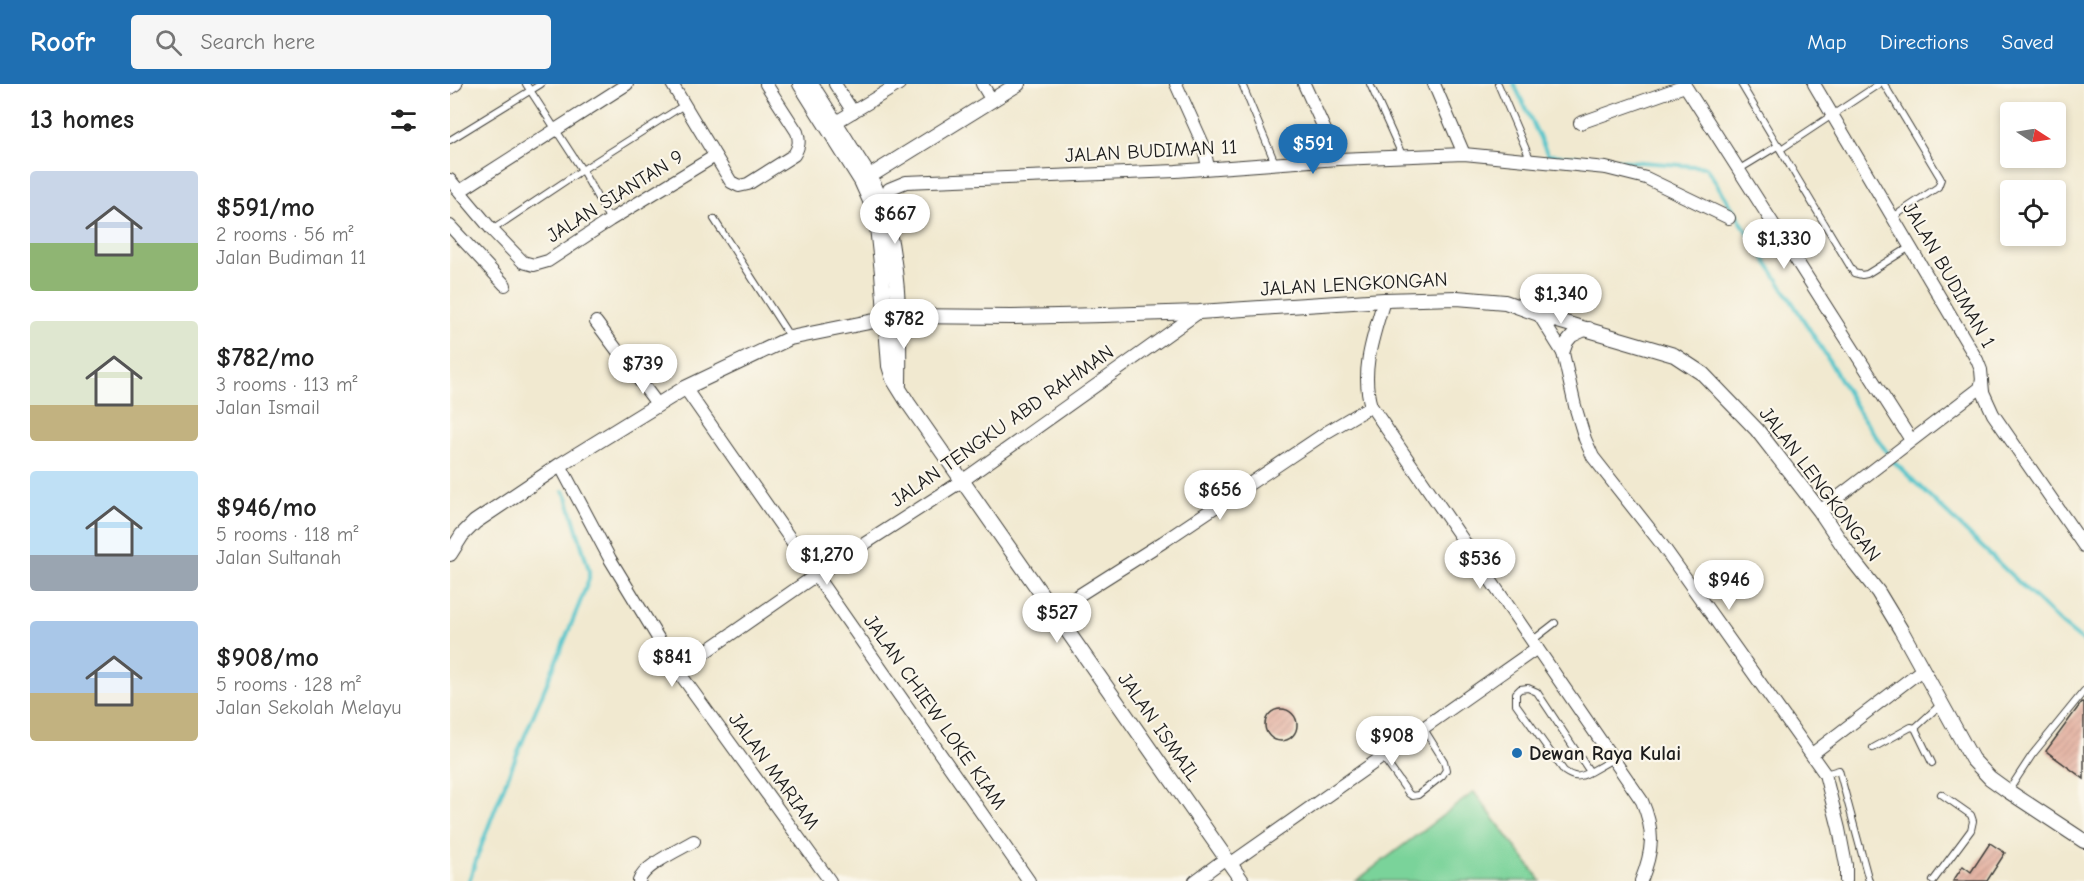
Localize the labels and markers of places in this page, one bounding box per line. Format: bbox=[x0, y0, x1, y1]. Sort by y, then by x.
pin: $591 bbox=[1277, 124, 1349, 175]
pin: $667 bbox=[859, 194, 931, 245]
pin: $1,330 bbox=[1735, 219, 1833, 270]
pin: $1,340 bbox=[1512, 274, 1610, 325]
pin: $782 bbox=[868, 299, 940, 350]
pin: $739 bbox=[607, 344, 679, 395]
pin: $656 bbox=[1184, 470, 1256, 521]
pin: $1,270 bbox=[778, 535, 876, 586]
pin: $536 bbox=[1444, 539, 1516, 590]
pin: $946 bbox=[1693, 560, 1765, 611]
pin: $527 bbox=[1021, 593, 1093, 644]
pin: $841 bbox=[636, 637, 708, 688]
pin: $908 bbox=[1356, 716, 1428, 767]
place label: Dewan Raya Kulai bbox=[1529, 742, 1681, 765]
marker: Dewan Raya Kulai bbox=[1510, 746, 1524, 760]

